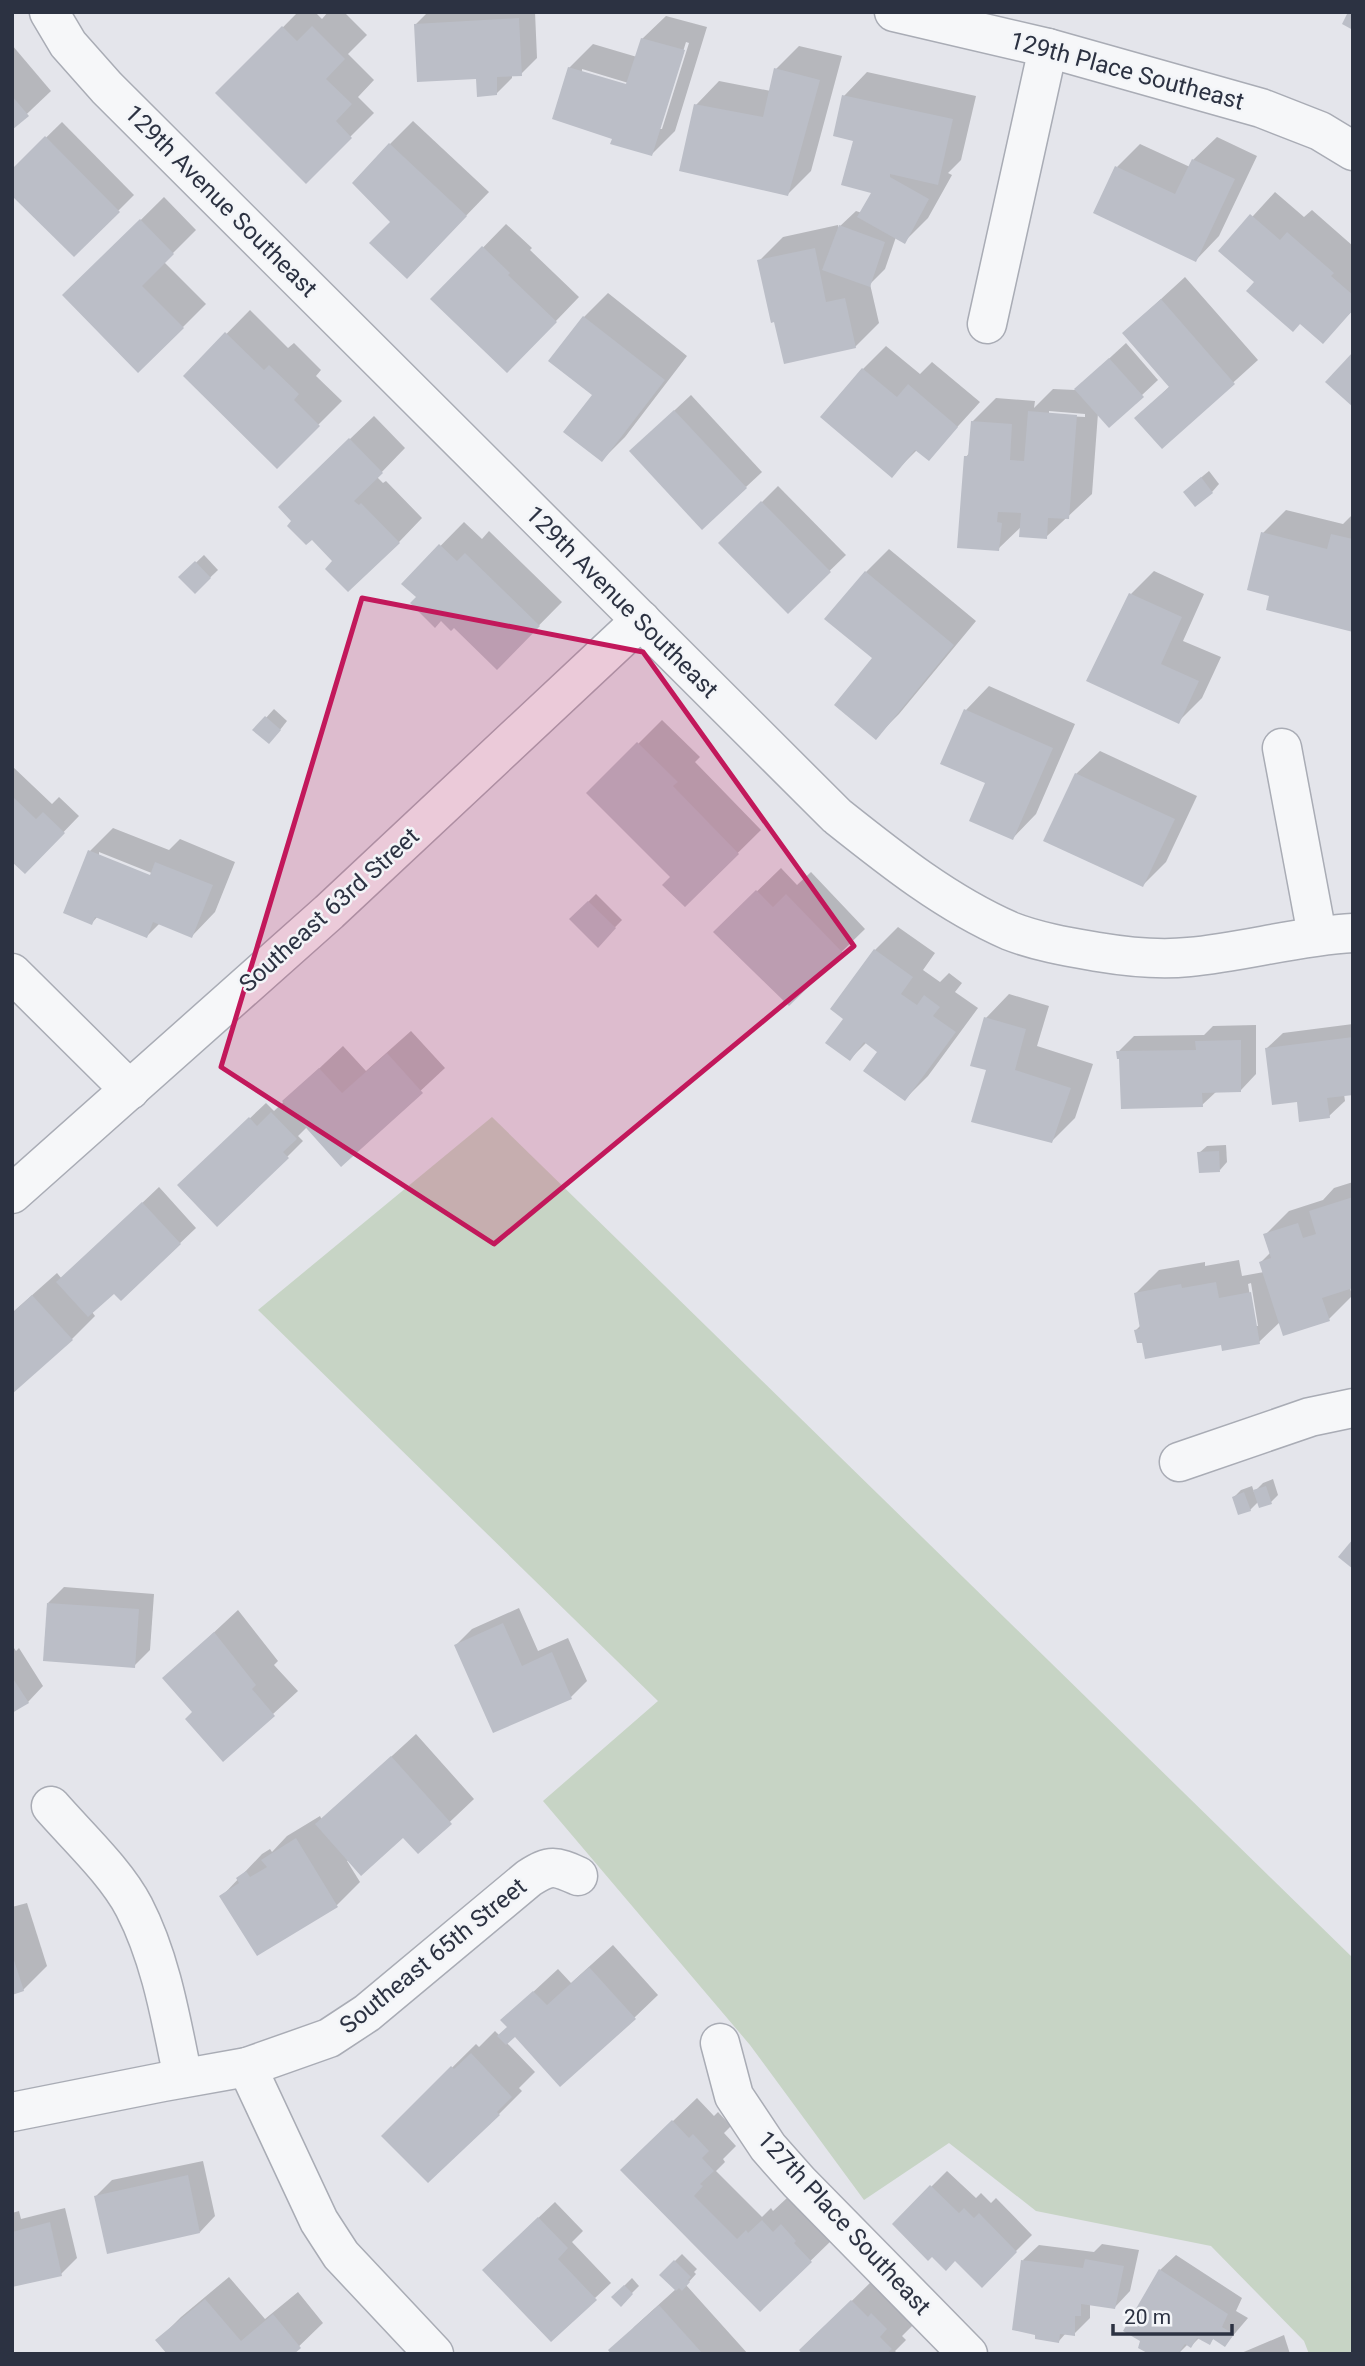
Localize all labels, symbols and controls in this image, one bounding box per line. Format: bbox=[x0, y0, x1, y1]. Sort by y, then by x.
street label: 129th Place Southeast bbox=[1007, 26, 1247, 116]
street label: 129th Avenue Southeast bbox=[119, 99, 323, 303]
street label: 129th Avenue Southeast bbox=[520, 500, 724, 704]
street label: Southeast 63rd Street bbox=[233, 822, 425, 998]
street label: Southeast 65th Street bbox=[334, 1872, 532, 2040]
street label: 127th Place Southeast bbox=[752, 2125, 937, 2321]
scale bar bbox=[1113, 2292, 1232, 2336]
text: 20 m bbox=[1124, 2305, 1171, 2329]

